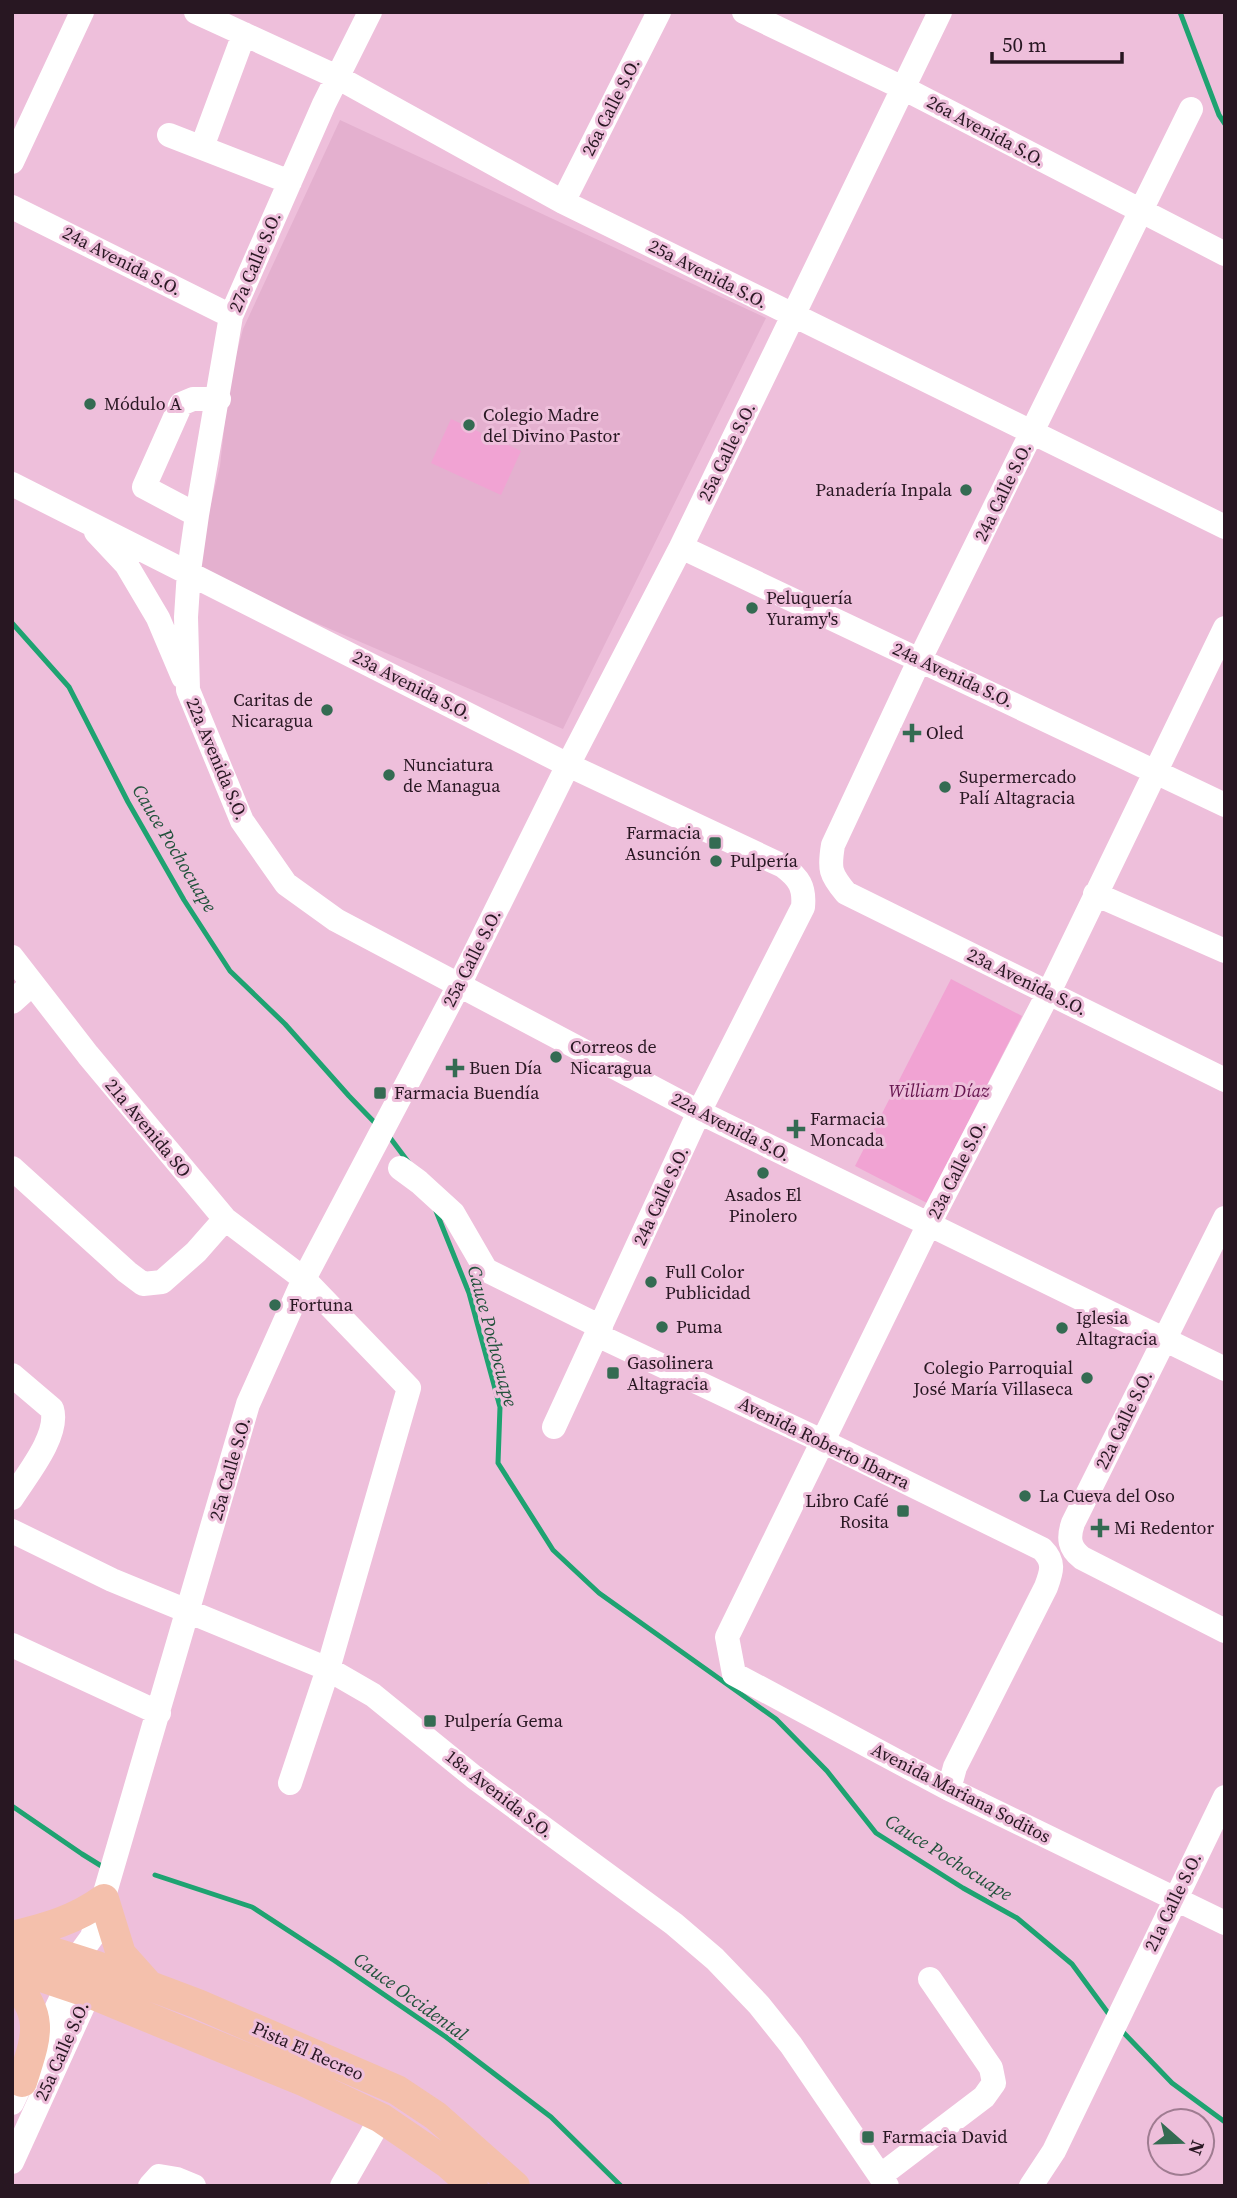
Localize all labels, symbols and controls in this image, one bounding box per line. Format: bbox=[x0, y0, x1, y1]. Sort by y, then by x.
scale bar bbox=[992, 21, 1122, 65]
text: 50 m bbox=[1002, 30, 1047, 59]
street label: 26a Calle S.O. bbox=[575, 54, 646, 160]
street label: 26a Avenida S.O. bbox=[923, 89, 1050, 172]
street label: 27a Calle S.O. bbox=[222, 208, 287, 316]
street label: 24a Avenida S.O. bbox=[58, 220, 186, 301]
street label: 25a Avenida S.O. bbox=[644, 233, 772, 314]
place label: Módulo A bbox=[104, 391, 182, 416]
marker: Módulo A bbox=[82, 396, 98, 412]
street label: 25a Calle S.O. bbox=[692, 398, 761, 505]
place label: Colegio Madre del Divino Pastor bbox=[483, 402, 620, 448]
marker: Colegio Madre del Divino Pastor bbox=[461, 417, 477, 433]
street label: 24a Calle S.O. bbox=[968, 438, 1037, 545]
place label: Panadería Inpala bbox=[815, 477, 953, 502]
marker: Panadería Inpala bbox=[958, 482, 974, 498]
place label: Peluquería Yuramy's bbox=[766, 585, 853, 631]
marker: Peluquería Yuramy's bbox=[744, 600, 760, 616]
street label: 24a Avenida S.O. bbox=[889, 636, 1018, 713]
street label: 23a Avenida S.O. bbox=[348, 644, 476, 725]
place label: Caritas de Nicaragua bbox=[231, 687, 314, 733]
street label: 22a Avenida S.O. bbox=[180, 694, 254, 824]
marker: Caritas de Nicaragua bbox=[319, 702, 335, 718]
place label: Oled bbox=[926, 720, 963, 745]
marker: Oled bbox=[904, 725, 920, 741]
place label: Nunciatura de Managua bbox=[403, 752, 501, 798]
place label: Supermercado Palí Altagracia bbox=[959, 764, 1077, 810]
marker: Nunciatura de Managua bbox=[381, 767, 397, 783]
water label: Cauce Pochocuape bbox=[127, 779, 224, 917]
marker: Supermercado Palí Altagracia bbox=[937, 779, 953, 795]
place label: Farmacia Asunción bbox=[625, 820, 702, 866]
marker: Farmacia Asunción bbox=[707, 835, 723, 851]
place label: Pulpería bbox=[730, 848, 799, 873]
marker: Pulpería bbox=[708, 853, 724, 869]
street label: 25a Calle S.O. bbox=[436, 905, 507, 1011]
street label: 23a Avenida S.O. bbox=[963, 942, 1091, 1021]
place label: Correos de Nicaragua bbox=[570, 1034, 657, 1080]
marker: Correos de Nicaragua bbox=[548, 1049, 564, 1065]
place label: Buen Día bbox=[469, 1055, 543, 1080]
marker: Buen Día bbox=[447, 1060, 463, 1076]
street label: 21a Avenida SO bbox=[100, 1073, 197, 1182]
park label: William Díaz bbox=[889, 1078, 990, 1103]
place label: Farmacia Buendía bbox=[394, 1080, 540, 1105]
marker: Farmacia Buendía bbox=[372, 1085, 388, 1101]
street label: 22a Avenida S.O. bbox=[667, 1086, 795, 1167]
place label: Farmacia Moncada bbox=[810, 1106, 886, 1152]
street label: 23a Calle S.O. bbox=[921, 1117, 992, 1223]
marker: Farmacia Moncada bbox=[788, 1121, 804, 1137]
street label: 24a Calle S.O. bbox=[627, 1142, 694, 1249]
marker: Asados El Pinolero bbox=[755, 1165, 771, 1181]
place label: Asados El Pinolero bbox=[724, 1182, 802, 1228]
place label: Full Color Publicidad bbox=[665, 1259, 751, 1305]
water label: Cauce Pochocuape bbox=[462, 1263, 524, 1410]
marker: Full Color Publicidad bbox=[643, 1274, 659, 1290]
place label: Fortuna bbox=[289, 1292, 354, 1317]
marker: Fortuna bbox=[267, 1297, 283, 1313]
place label: Iglesia Altagracia bbox=[1076, 1305, 1158, 1351]
place label: Puma bbox=[676, 1314, 723, 1339]
marker: Puma bbox=[654, 1319, 670, 1335]
marker: Iglesia Altagracia bbox=[1054, 1320, 1070, 1336]
place label: Gasolinera Altagracia bbox=[627, 1350, 714, 1396]
place label: Colegio Parroquial José María Villaseca bbox=[912, 1355, 1074, 1401]
marker: Gasolinera Altagracia bbox=[605, 1365, 621, 1381]
street label: 22a Calle S.O. bbox=[1089, 1366, 1158, 1473]
marker: Colegio Parroquial José María Villaseca bbox=[1079, 1370, 1095, 1386]
street label: Avenida Roberto Ibarra bbox=[734, 1390, 915, 1495]
street label: 25a Calle S.O. bbox=[203, 1414, 256, 1524]
place label: La Cueva del Oso bbox=[1039, 1483, 1175, 1508]
place label: Libro Café Rosita bbox=[805, 1488, 890, 1534]
marker: La Cueva del Oso bbox=[1017, 1488, 1033, 1504]
marker: Libro Café Rosita bbox=[895, 1503, 911, 1519]
place label: Mi Redentor bbox=[1114, 1515, 1214, 1540]
marker: Mi Redentor bbox=[1092, 1520, 1108, 1536]
place label: Pulpería Gema bbox=[444, 1708, 564, 1733]
marker: Pulpería Gema bbox=[422, 1713, 438, 1729]
street label: Avenida Mariana Soditos bbox=[867, 1736, 1055, 1849]
street label: 18a Avenida S.O. bbox=[440, 1744, 558, 1844]
water label: Cauce Pochocuape bbox=[881, 1808, 1018, 1907]
street label: 21a Calle S.O. bbox=[1138, 1848, 1207, 1955]
water label: Cauce Occidental bbox=[349, 1946, 474, 2047]
street label: 25a Calle S.O. bbox=[28, 1997, 95, 2105]
street label: Pista El Recreo bbox=[248, 2015, 368, 2086]
north arrow bbox=[1146, 2107, 1216, 2177]
place label: Farmacia David bbox=[882, 2124, 1008, 2149]
marker: Farmacia David bbox=[860, 2129, 876, 2145]
text: N bbox=[1182, 2137, 1212, 2159]

